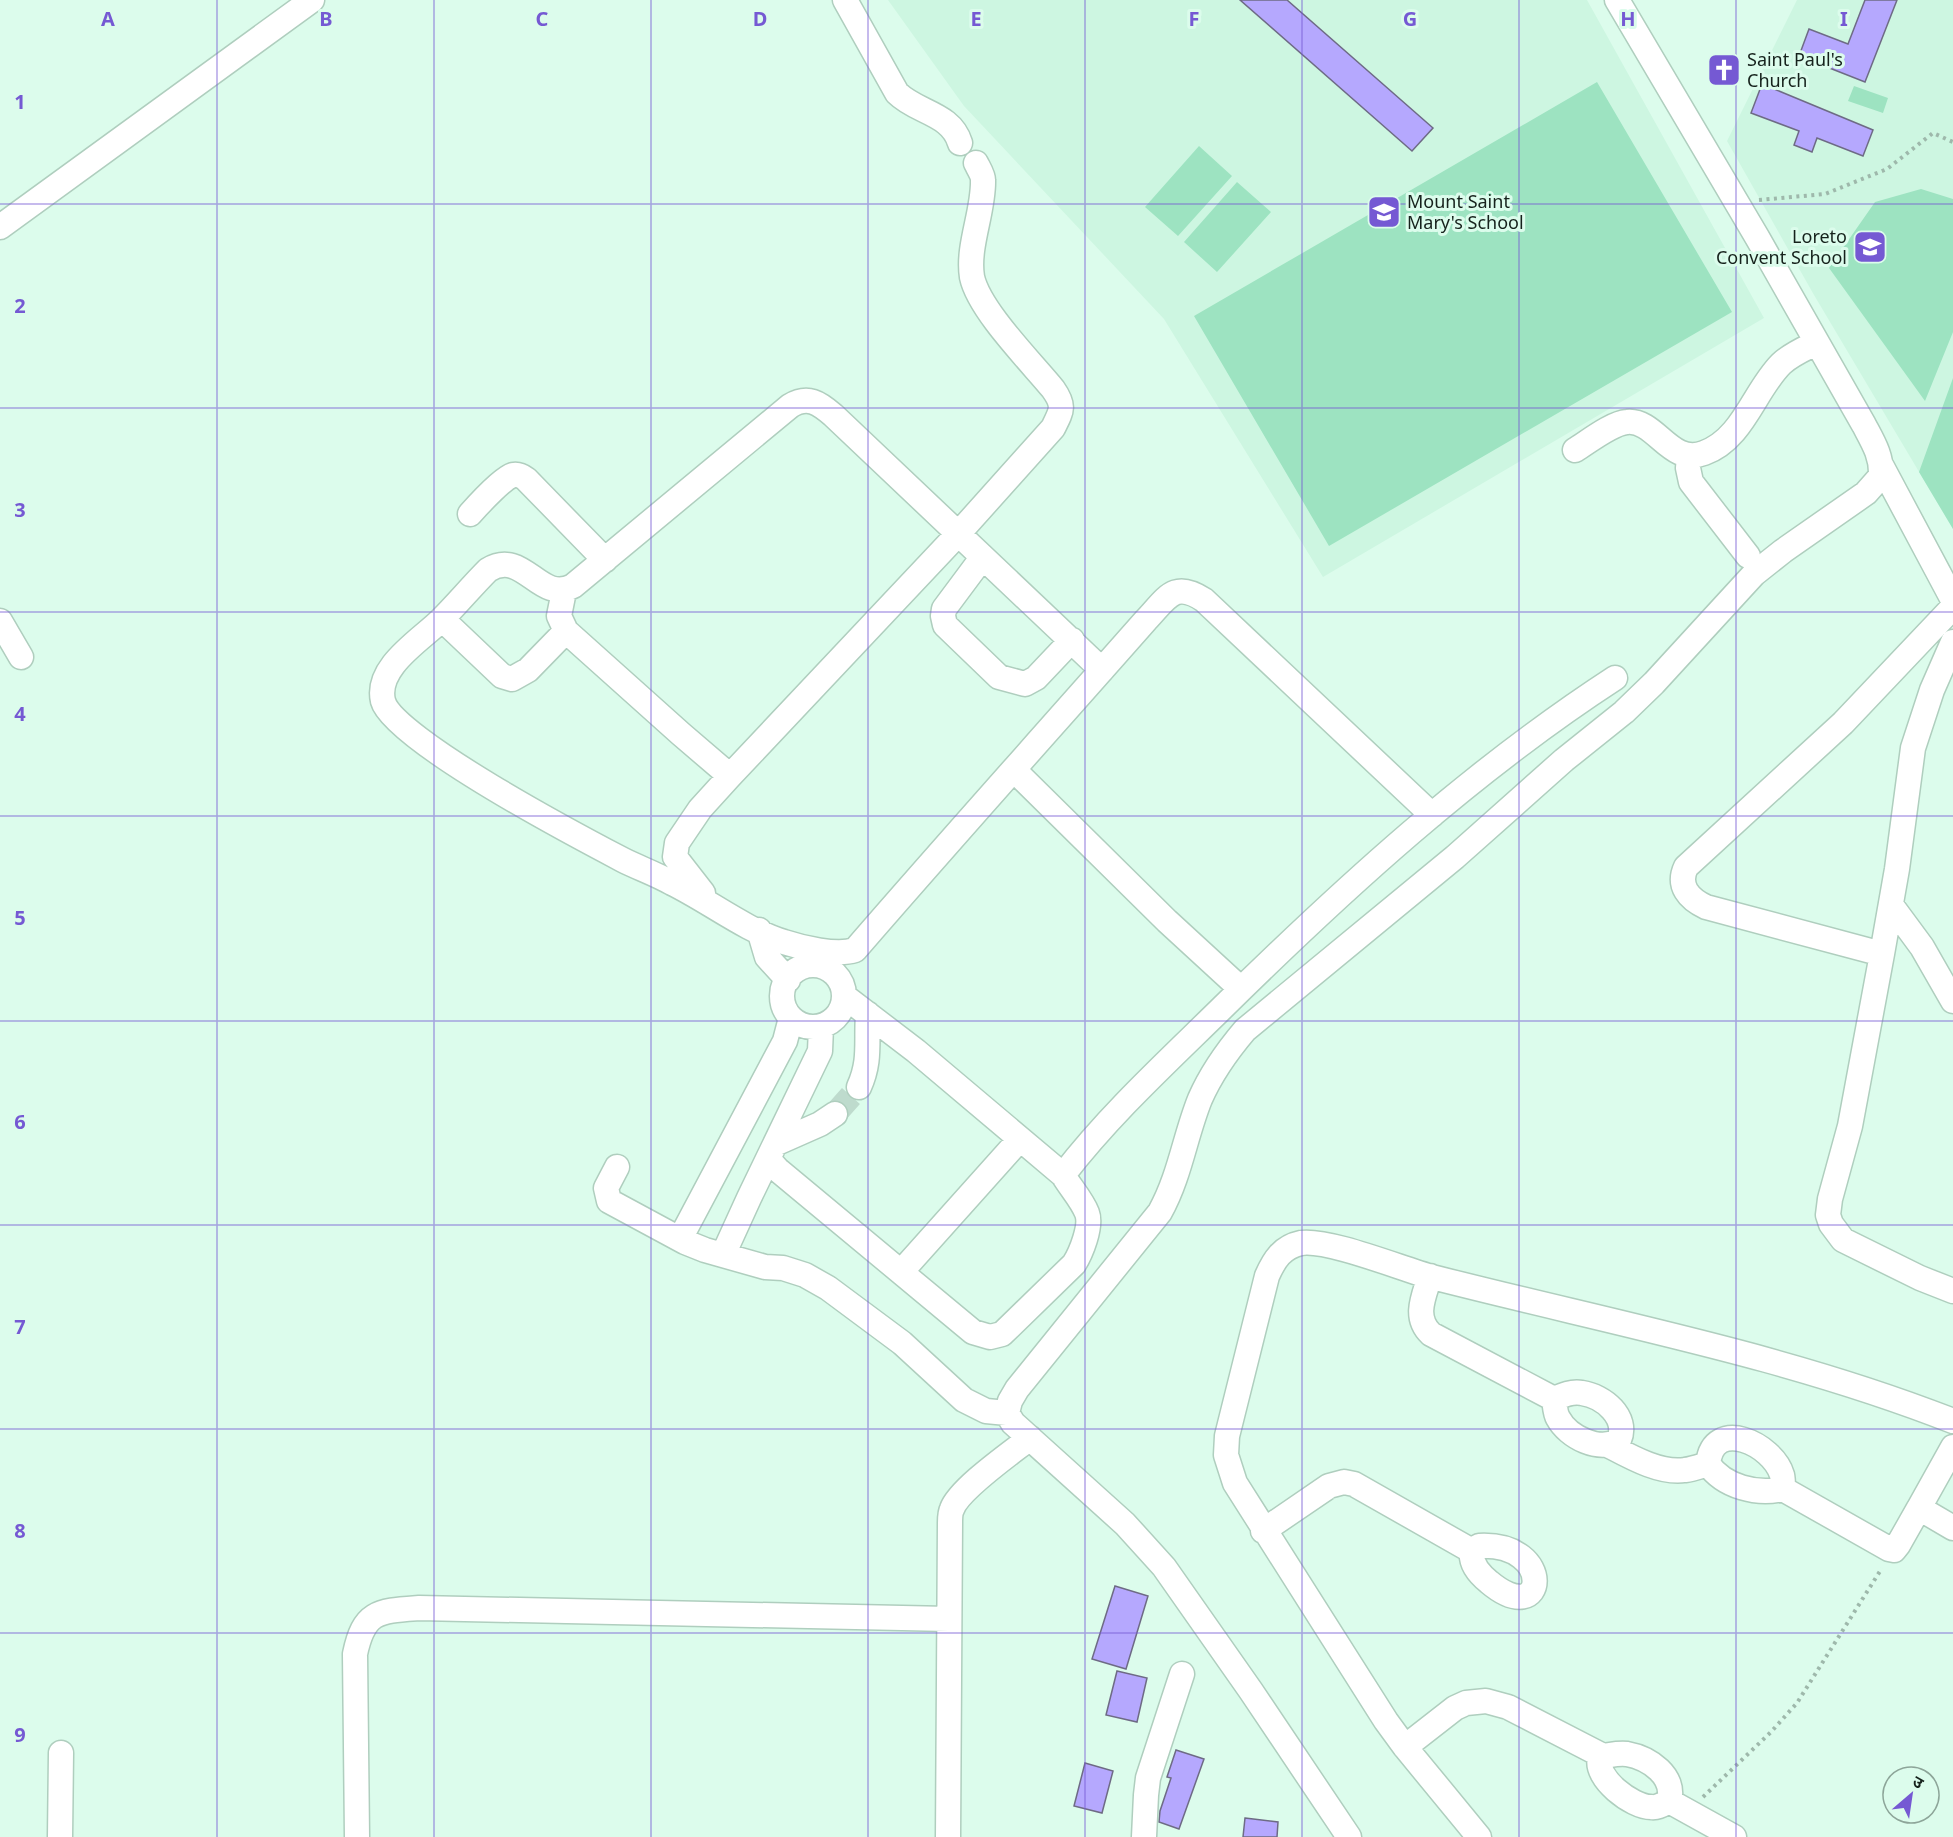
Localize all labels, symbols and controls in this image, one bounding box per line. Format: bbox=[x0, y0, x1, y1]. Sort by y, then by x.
text: A bbox=[101, 5, 115, 32]
text: B bbox=[319, 5, 333, 32]
text: C bbox=[536, 5, 549, 32]
text: D bbox=[753, 5, 767, 32]
text: E bbox=[970, 5, 982, 32]
text: F bbox=[1189, 5, 1199, 32]
text: G bbox=[1403, 5, 1417, 32]
text: H bbox=[1620, 5, 1636, 32]
text: I bbox=[1840, 5, 1848, 32]
place label: Saint Paul's Church bbox=[1747, 47, 1843, 92]
church icon: Saint Paul's Church bbox=[1706, 52, 1742, 88]
text: 1 bbox=[14, 88, 26, 115]
place label: Mount Saint Mary's School bbox=[1407, 189, 1524, 234]
school or university icon: Mount Saint Mary's School bbox=[1366, 194, 1402, 230]
place label: Loreto Convent School bbox=[1716, 224, 1847, 269]
school or university icon: Loreto Convent School bbox=[1852, 229, 1888, 265]
text: 2 bbox=[14, 292, 26, 319]
text: 3 bbox=[14, 496, 26, 523]
text: 4 bbox=[14, 700, 26, 727]
text: 5 bbox=[14, 904, 26, 931]
text: 6 bbox=[14, 1108, 26, 1135]
text: 7 bbox=[14, 1313, 26, 1340]
text: 8 bbox=[14, 1517, 26, 1544]
text: 9 bbox=[14, 1721, 26, 1748]
north arrow bbox=[1881, 1765, 1941, 1825]
text: उ bbox=[1909, 1770, 1928, 1794]

